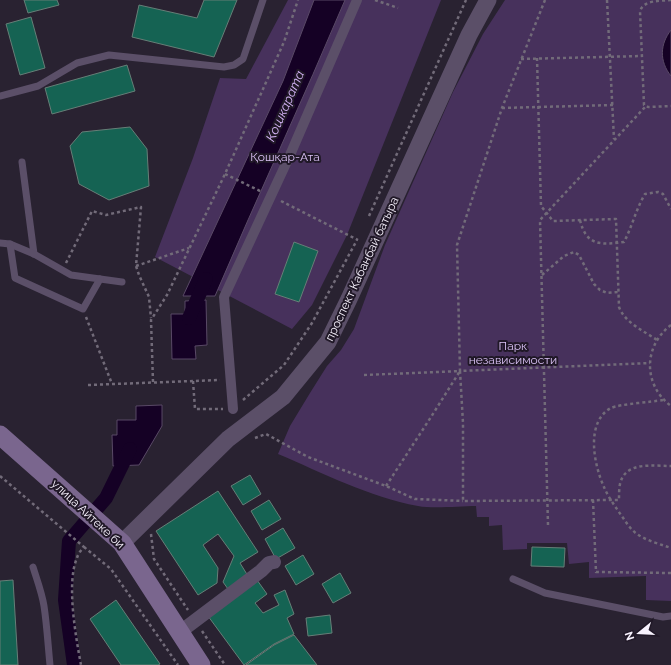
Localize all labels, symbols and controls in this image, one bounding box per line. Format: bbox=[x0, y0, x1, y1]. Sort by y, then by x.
water label: Кошкарата bbox=[263, 68, 307, 144]
park label: Қошқар-Ата bbox=[250, 150, 320, 164]
street label: проспект Кабанбай батыра bbox=[322, 195, 402, 343]
park label: Парк независимости bbox=[469, 339, 557, 367]
street label: улица Айтеке би bbox=[48, 476, 128, 552]
north arrow bbox=[619, 613, 659, 653]
text: N bbox=[622, 630, 637, 642]

